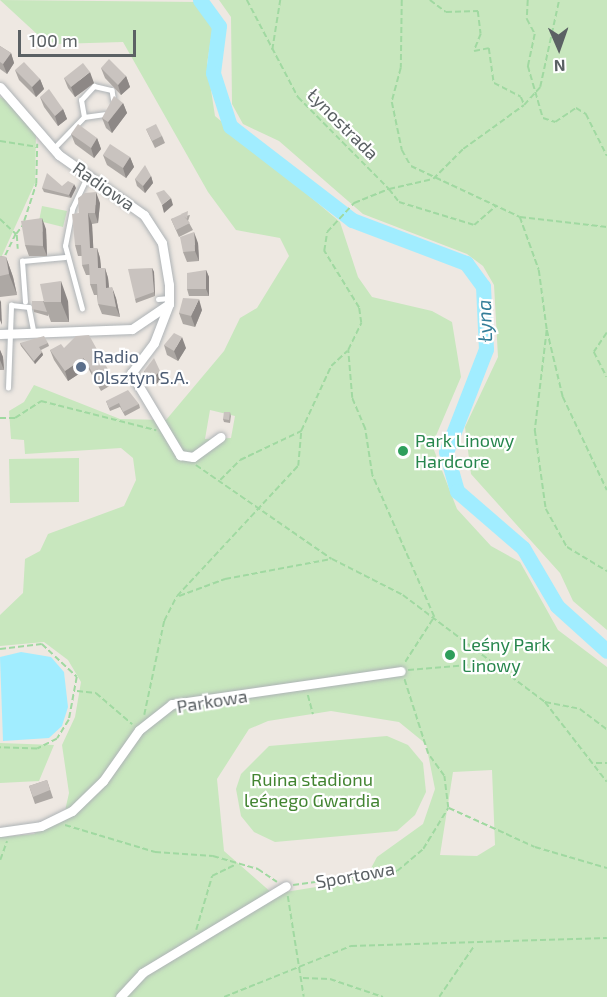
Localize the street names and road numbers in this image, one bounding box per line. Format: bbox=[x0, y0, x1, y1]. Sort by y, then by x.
street label: Łynostrada bbox=[303, 84, 383, 164]
street label: Radiowa bbox=[69, 157, 139, 215]
street label: Parkowa bbox=[175, 685, 249, 717]
street label: Sportowa bbox=[314, 857, 396, 893]

